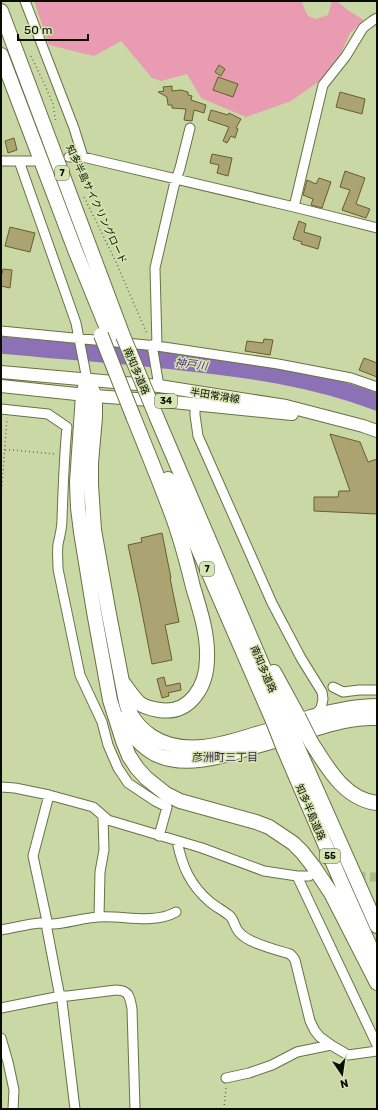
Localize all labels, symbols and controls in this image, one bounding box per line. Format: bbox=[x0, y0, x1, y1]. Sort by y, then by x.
scale bar bbox=[18, 16, 88, 42]
text: 50 m bbox=[24, 23, 52, 37]
street label: 知多半島サイクリングロード bbox=[63, 143, 129, 266]
road number: 7 bbox=[55, 166, 69, 180]
street label: 南知多道路 bbox=[121, 346, 151, 397]
water label: 神戸川 bbox=[174, 356, 209, 373]
street label: 半田常滑線 bbox=[189, 386, 240, 406]
road number: 34 bbox=[155, 394, 177, 408]
road number: 7 bbox=[200, 562, 214, 576]
street label: 南知多道路 bbox=[248, 644, 278, 695]
district label: 彦洲町三丁目 bbox=[192, 751, 258, 764]
street label: 知多半島道路 bbox=[293, 782, 327, 842]
road number: 55 bbox=[320, 849, 340, 863]
north arrow bbox=[322, 1054, 362, 1094]
text: N bbox=[339, 1076, 349, 1090]

